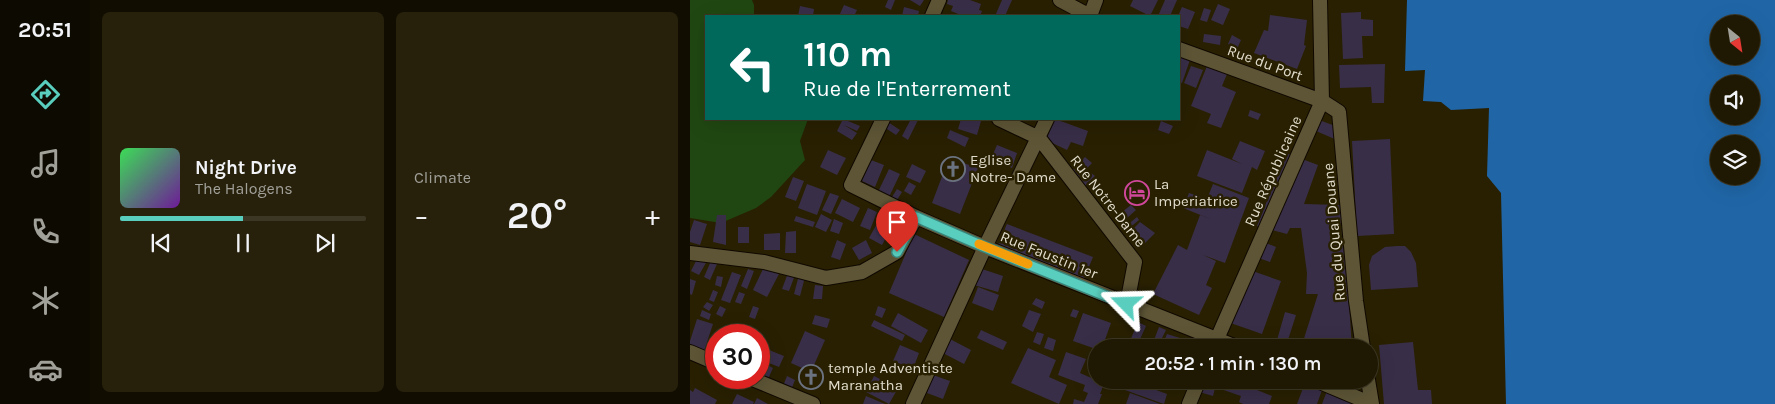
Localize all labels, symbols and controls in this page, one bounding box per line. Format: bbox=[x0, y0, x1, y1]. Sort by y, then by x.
north arrow bbox=[1710, 15, 1760, 65]
map controls bbox=[1710, 15, 1760, 185]
text: 20:51 bbox=[18, 17, 72, 43]
text: 110 m bbox=[803, 34, 892, 75]
icon: left bbox=[720, 35, 785, 100]
street label: Rue du Port bbox=[1225, 41, 1305, 85]
button: sound bbox=[1710, 75, 1760, 125]
text: Rue de l'Enterrement bbox=[803, 76, 1011, 102]
icon: directions bbox=[28, 77, 63, 112]
street label: Rue Républicaine bbox=[1241, 113, 1305, 229]
button: layers bbox=[1710, 135, 1760, 185]
icon: music bbox=[28, 146, 63, 181]
place label: Eglise Notre- Dame bbox=[970, 151, 1056, 186]
street label: Rue Notre-Dame bbox=[1066, 151, 1150, 251]
church icon: Eglise Notre- Dame bbox=[940, 156, 966, 182]
text: Night Drive bbox=[195, 157, 297, 179]
street label: Rue du Quai Douane bbox=[1319, 162, 1349, 302]
text: Climate bbox=[414, 168, 471, 187]
place label: La Imperiatrice bbox=[1154, 175, 1238, 210]
text: The Halogens bbox=[195, 179, 293, 198]
hotel icon: La Imperiatrice bbox=[1124, 180, 1150, 206]
text: 20° bbox=[507, 193, 567, 238]
text: − bbox=[414, 199, 429, 232]
text: + bbox=[645, 199, 660, 232]
pin bbox=[876, 201, 918, 252]
icon: arrive bbox=[883, 208, 911, 236]
icon: phone bbox=[28, 214, 63, 249]
street label: Rue Faustin 1er bbox=[998, 227, 1101, 283]
icon: previous bbox=[147, 229, 175, 257]
icon: pause bbox=[229, 229, 257, 257]
icon: next bbox=[311, 229, 339, 257]
position arrow bbox=[1099, 277, 1151, 329]
icon: climate bbox=[28, 283, 63, 318]
speed limit sign: 30 bbox=[705, 324, 770, 389]
icon: car bbox=[28, 352, 63, 387]
text: 20:52 · 1 min · 130 m bbox=[1144, 353, 1322, 375]
place label: temple Adventiste Maranatha bbox=[828, 359, 953, 394]
church icon: temple Adventiste Maranatha bbox=[798, 364, 824, 390]

